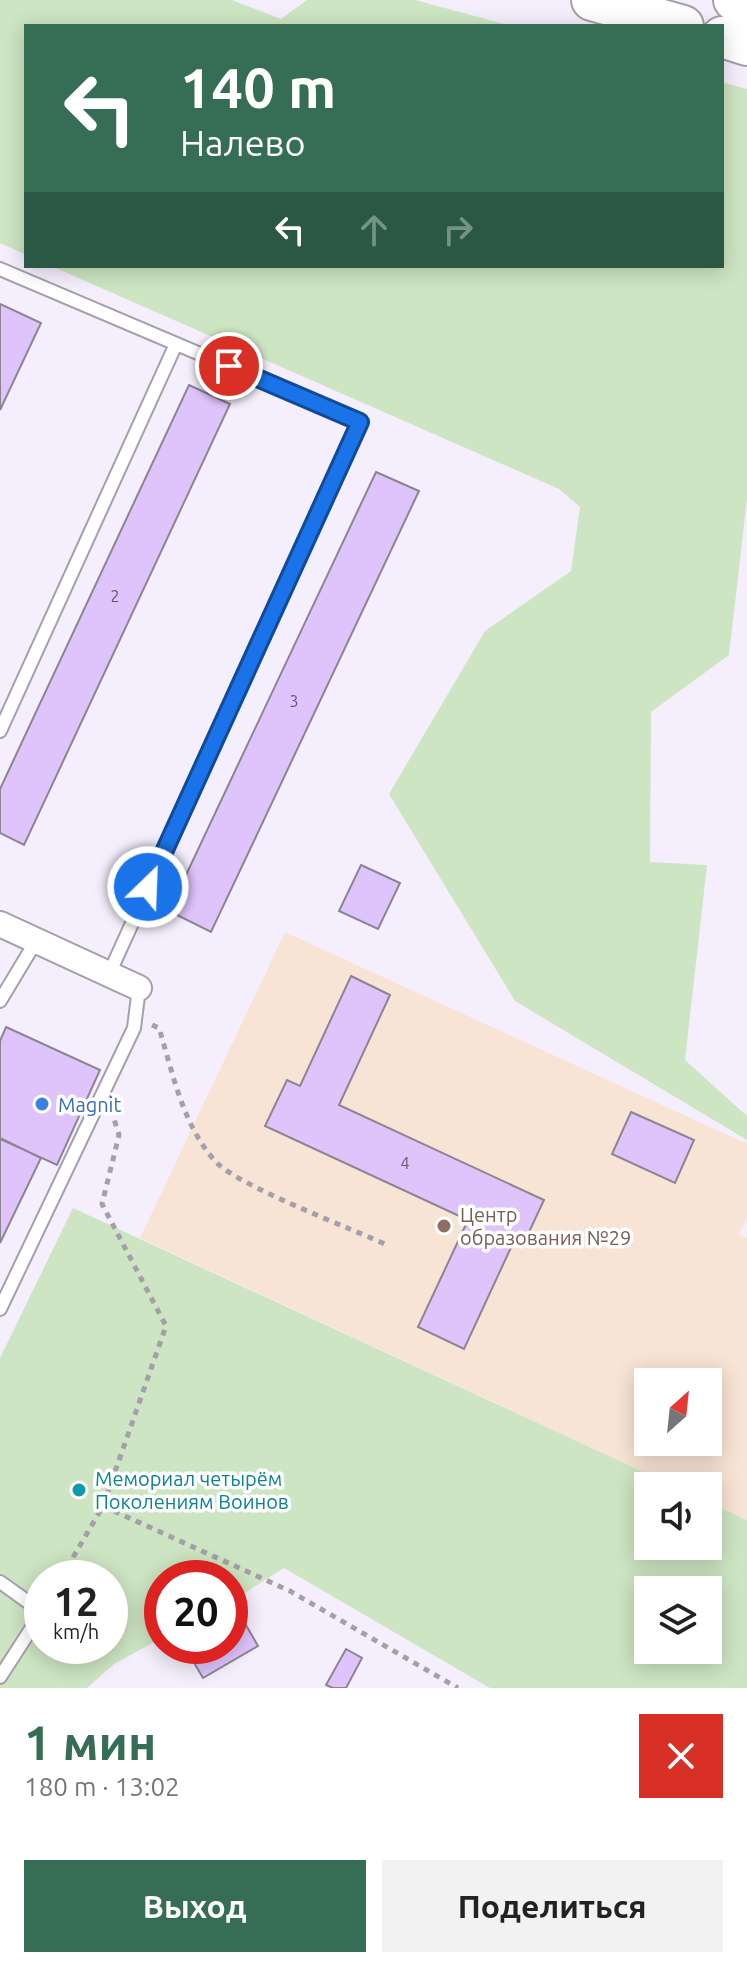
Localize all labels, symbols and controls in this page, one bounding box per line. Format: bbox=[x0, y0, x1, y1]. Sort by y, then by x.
icon: left bbox=[48, 56, 152, 160]
text: 140 m bbox=[180, 56, 336, 119]
text: Налево bbox=[180, 122, 305, 163]
icon: left bbox=[268, 208, 312, 252]
icon: ahead bbox=[352, 208, 396, 252]
icon: right bbox=[436, 208, 480, 252]
pin bbox=[195, 332, 263, 400]
icon: arrive bbox=[207, 344, 251, 388]
house number: 2 bbox=[110, 587, 120, 605]
house number: 3 bbox=[289, 692, 299, 710]
position arrow bbox=[106, 845, 190, 929]
place label: Magnit bbox=[58, 1093, 121, 1116]
marker: Magnit bbox=[33, 1095, 51, 1113]
house number: 4 bbox=[400, 1154, 410, 1172]
place label: Центр образования №29 bbox=[460, 1203, 631, 1249]
marker: Центр образования №29 bbox=[435, 1217, 453, 1235]
north arrow bbox=[634, 1368, 722, 1456]
map controls bbox=[634, 1368, 722, 1664]
place label: Мемориал четырём Поколениям Воинов bbox=[95, 1467, 289, 1513]
button: sound bbox=[634, 1472, 722, 1560]
marker: Мемориал четырём Поколениям Воинов bbox=[70, 1481, 88, 1499]
speed limit sign: 20 bbox=[144, 1560, 248, 1664]
button: layers bbox=[634, 1576, 722, 1664]
text: 12 bbox=[53, 1579, 99, 1624]
text: km/h bbox=[53, 1620, 99, 1643]
button: close bbox=[639, 1714, 723, 1798]
text: 1 мин bbox=[24, 1715, 156, 1769]
text: 180 m · 13:02 bbox=[24, 1772, 180, 1801]
button: Выход bbox=[24, 1860, 366, 1952]
button: Поделиться bbox=[382, 1860, 723, 1952]

